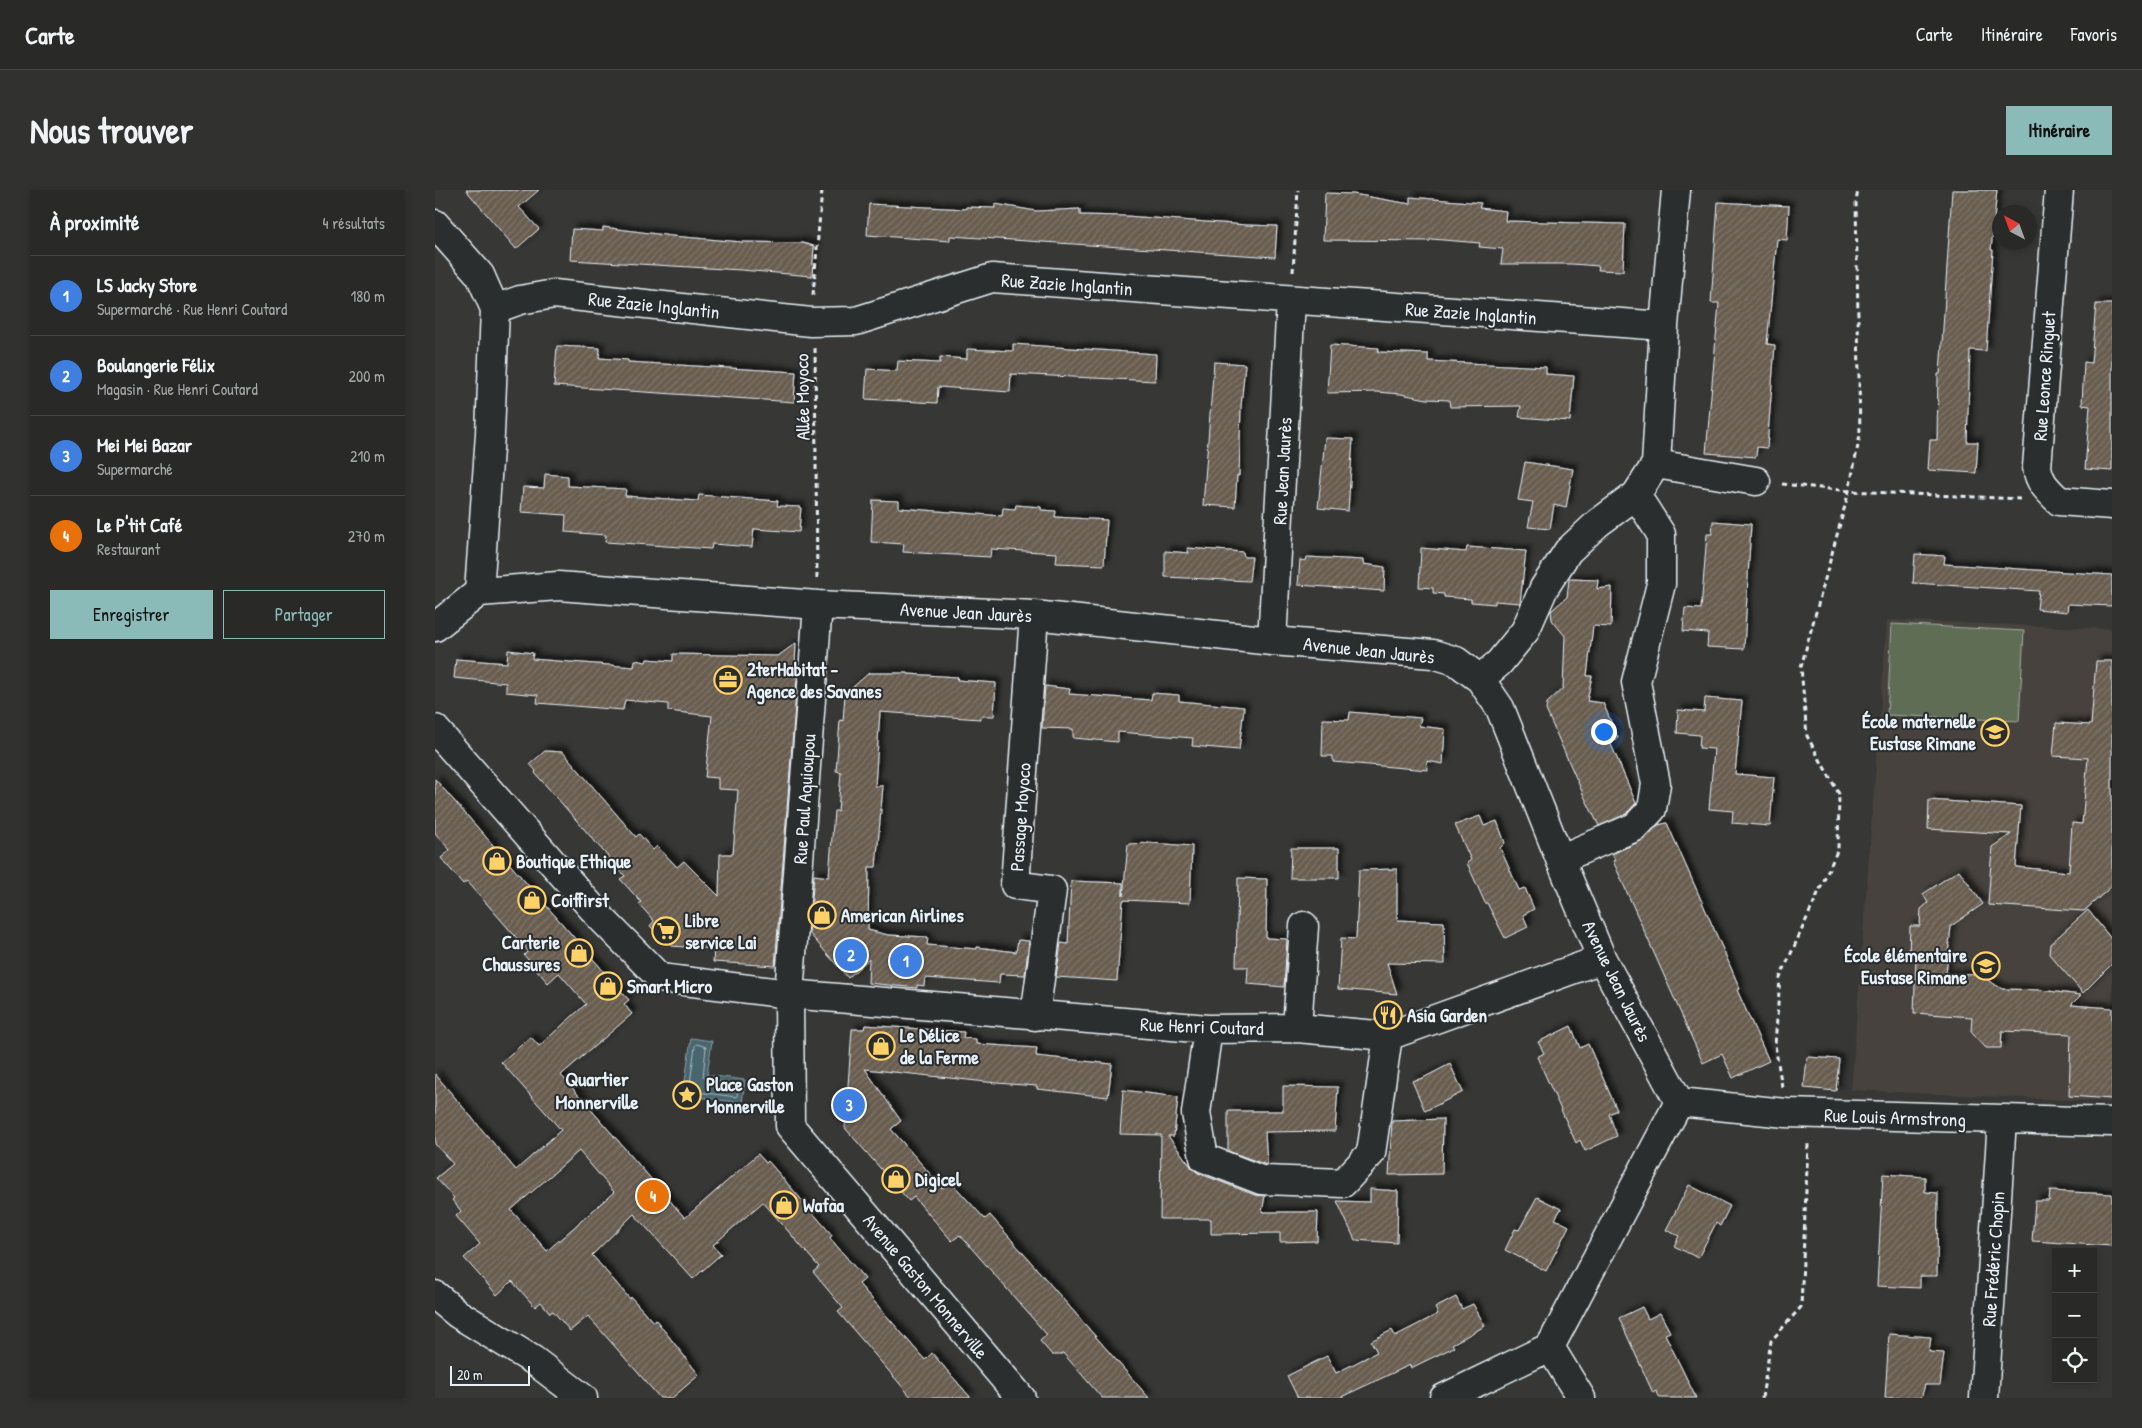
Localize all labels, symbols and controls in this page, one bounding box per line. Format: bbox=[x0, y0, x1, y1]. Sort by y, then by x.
text: Carte bbox=[25, 19, 75, 51]
text: Carte bbox=[1916, 22, 1953, 47]
text: Itinéraire bbox=[1981, 22, 2043, 47]
text: Favoris bbox=[2071, 22, 2117, 47]
button: Itinéraire bbox=[2006, 106, 2112, 155]
text: Nous trouver bbox=[30, 107, 193, 154]
north arrow bbox=[1992, 205, 2037, 250]
text: À proximité bbox=[50, 208, 139, 237]
text: 4 résultats bbox=[323, 212, 385, 234]
street label: Rue Zazie Inglantin bbox=[1000, 266, 1134, 302]
text: LS Jacky Store bbox=[97, 272, 197, 298]
text: 1 bbox=[63, 285, 69, 307]
text: 180 m bbox=[351, 285, 385, 307]
street label: Rue Zazie Inglantin bbox=[587, 285, 721, 325]
street label: Rue Zazie Inglantin bbox=[1404, 295, 1538, 331]
text: Supermarché · Rue Henri Coutard bbox=[97, 298, 287, 320]
street label: Rue Leonce Ringuet bbox=[2026, 310, 2062, 442]
text: Boulangerie Félix bbox=[97, 352, 215, 378]
street label: Allée Moyoco bbox=[788, 353, 816, 441]
text: 2 bbox=[62, 365, 70, 387]
text: 200 m bbox=[349, 365, 385, 387]
text: Magasin · Rue Henri Coutard bbox=[97, 378, 258, 400]
street label: Rue Jean Jaurès bbox=[1266, 417, 1298, 525]
text: Mei Mei Bazar bbox=[97, 432, 192, 458]
text: 3 bbox=[62, 445, 70, 467]
text: 210 m bbox=[350, 445, 385, 467]
text: Supermarché bbox=[97, 458, 173, 480]
text: Le P'tit Café bbox=[97, 512, 182, 538]
text: 4 bbox=[63, 525, 69, 547]
text: 270 m bbox=[348, 525, 385, 547]
text: Restaurant bbox=[97, 538, 160, 560]
button: Enregistrer bbox=[50, 590, 213, 639]
button: Partager bbox=[223, 590, 385, 639]
street label: Avenue Jean Jaurès bbox=[899, 596, 1033, 628]
street label: Avenue Jean Jaurès bbox=[1302, 630, 1436, 670]
place label: 2terHabitat - Agence des Savanes bbox=[747, 656, 882, 705]
office icon: 2terHabitat - Agence des Savanes bbox=[713, 665, 743, 695]
place label: École maternelle Eustase Rimane bbox=[1862, 708, 1976, 756]
school or university icon: École maternelle Eustase Rimane bbox=[1980, 717, 2010, 747]
your location bbox=[1591, 719, 1617, 745]
street label: Rue Paul Aquioupou bbox=[786, 733, 822, 865]
street label: Passage Moyoco bbox=[1003, 762, 1037, 872]
shop icon: Boutique Ethique bbox=[482, 846, 512, 876]
place label: Boutique Ethique bbox=[516, 848, 632, 875]
shop icon: Coiffirst bbox=[517, 885, 547, 915]
place label: Coiffirst bbox=[551, 887, 610, 913]
shop icon: American Airlines bbox=[807, 900, 837, 930]
place label: American Airlines bbox=[841, 902, 964, 928]
place label: Libre service Lai bbox=[685, 907, 757, 955]
supermarket icon: Libre service Lai bbox=[651, 916, 681, 946]
street label: Avenue Jean Jaurès bbox=[1576, 916, 1658, 1046]
place label: Carterie Chaussures bbox=[482, 929, 561, 977]
pin: 2 bbox=[835, 936, 867, 974]
shop icon: Carterie Chaussures bbox=[564, 938, 594, 968]
pin: 1 bbox=[890, 942, 922, 980]
place label: École élémentaire Eustase Rimane bbox=[1844, 942, 1967, 990]
school or university icon: École élémentaire Eustase Rimane bbox=[1971, 951, 2001, 981]
shop icon: Smart Micro bbox=[593, 971, 623, 1001]
place label: Smart Micro bbox=[627, 973, 713, 999]
restaurant icon: Asia Garden bbox=[1373, 1000, 1403, 1030]
place label: Asia Garden bbox=[1407, 1002, 1488, 1028]
street label: Rue Henri Coutard bbox=[1140, 1011, 1265, 1041]
place label: Le Délice de la Ferme bbox=[900, 1022, 979, 1070]
shop icon: Le Délice de la Ferme bbox=[866, 1031, 896, 1061]
district label: Quartier Monnerville bbox=[556, 1065, 638, 1115]
place label: Place Gaston Monnerville bbox=[706, 1071, 794, 1119]
place icon: Place Gaston Monnerville bbox=[672, 1080, 702, 1110]
pin: 3 bbox=[833, 1086, 865, 1124]
street label: Rue Louis Armstrong bbox=[1824, 1102, 1966, 1132]
shop icon: Digicel bbox=[881, 1164, 911, 1194]
place label: Digicel bbox=[915, 1166, 962, 1193]
pin: 4 bbox=[637, 1177, 669, 1215]
shop icon: Wafaa bbox=[769, 1190, 799, 1220]
street label: Rue Frédéric Chopin bbox=[1975, 1191, 2011, 1327]
place label: Wafaa bbox=[803, 1192, 844, 1218]
street label: Avenue Gaston Monnerville bbox=[857, 1208, 995, 1364]
map controls bbox=[2052, 1248, 2097, 1383]
button: + bbox=[2052, 1248, 2097, 1293]
button: − bbox=[2052, 1293, 2097, 1338]
button: locate bbox=[2052, 1338, 2097, 1383]
scale bar bbox=[450, 1363, 530, 1386]
text: 20 m bbox=[457, 1365, 483, 1384]

